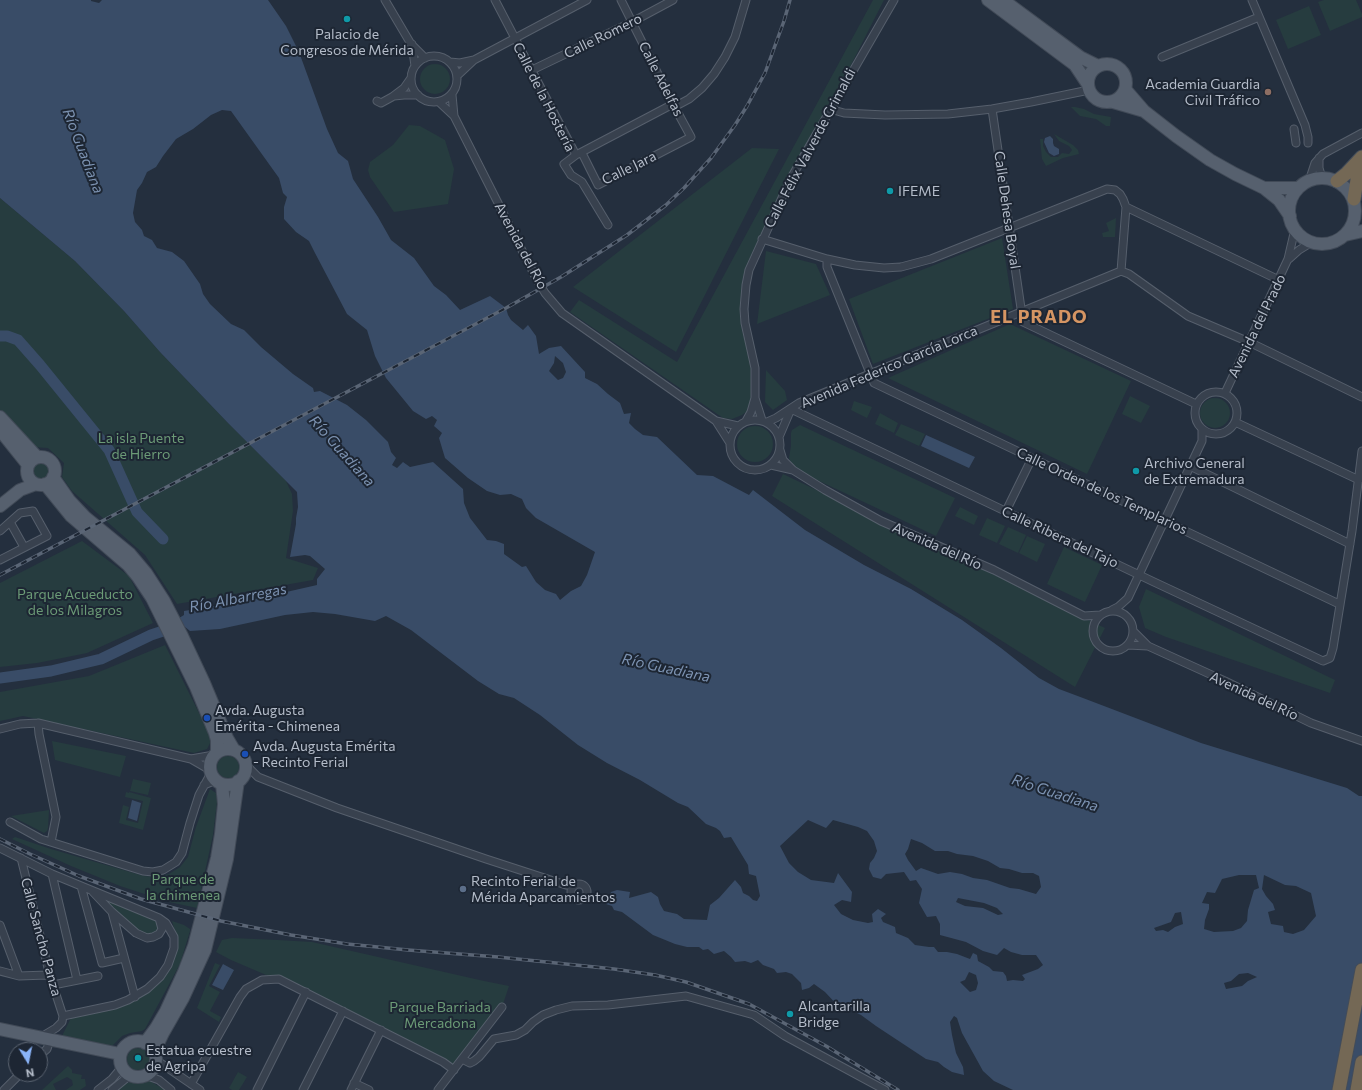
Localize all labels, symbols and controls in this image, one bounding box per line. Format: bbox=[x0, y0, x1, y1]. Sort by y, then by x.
street label: Calle Romero bbox=[561, 10, 645, 62]
marker: Palacio de Congresos de Mérida bbox=[342, 14, 352, 24]
place label: Palacio de Congresos de Mérida bbox=[280, 26, 414, 58]
street label: Calle Adelfas bbox=[635, 39, 687, 119]
street label: Calle de la Hostería bbox=[509, 40, 579, 154]
street label: Calle Félix Valverde Grimaldi bbox=[761, 65, 859, 231]
place label: Academia Guardia Civil Tráfico bbox=[1145, 76, 1260, 108]
marker: Academia Guardia Civil Tráfico bbox=[1263, 87, 1273, 97]
water label: Río Guadiana bbox=[59, 106, 107, 196]
street label: Calle Jara bbox=[599, 148, 659, 188]
street label: Calle Dehesa Boyal bbox=[990, 150, 1024, 270]
place label: IFEME bbox=[898, 183, 940, 199]
marker: IFEME bbox=[885, 186, 895, 196]
street label: Avenida del Río bbox=[491, 200, 551, 292]
street label: Avenida del Prado bbox=[1225, 272, 1289, 380]
district label: EL PRADO bbox=[990, 306, 1088, 328]
street label: Avenida Federico García Lorca bbox=[798, 322, 980, 412]
water label: Río Guadiana bbox=[305, 412, 379, 490]
park label: La isla Puente de Hierro bbox=[98, 430, 184, 462]
street label: Calle Orden de los Templarios bbox=[1014, 444, 1190, 538]
place label: Archivo General de Extremadura bbox=[1144, 455, 1245, 488]
marker: Archivo General de Extremadura bbox=[1131, 466, 1141, 476]
street label: Calle Ribera del Tajo bbox=[999, 503, 1121, 571]
street label: Avenida del Río bbox=[890, 519, 984, 573]
water label: Río Albarregas bbox=[188, 580, 288, 616]
park label: Parque Acueducto de los Milagros bbox=[17, 586, 133, 618]
water label: Río Guadiana bbox=[620, 650, 712, 686]
street label: Avenida del Río bbox=[1207, 668, 1301, 724]
place label: Avda. Augusta Emérita - Chimenea bbox=[215, 702, 340, 734]
marker: Avda. Augusta Emérita - Chimenea bbox=[202, 713, 212, 723]
place label: Avda. Augusta Emérita - Recinto Ferial bbox=[253, 738, 396, 770]
marker: Avda. Augusta Emérita - Recinto Ferial bbox=[240, 749, 250, 759]
water label: Río Guadiana bbox=[1010, 771, 1100, 815]
park label: Parque de la chimenea bbox=[146, 871, 220, 904]
place label: Recinto Ferial de Mérida Aparcamientos bbox=[471, 873, 615, 906]
street label: Calle Sancho Panza bbox=[17, 876, 65, 998]
marker: Recinto Ferial de Mérida Aparcamientos bbox=[458, 884, 468, 894]
place label: Alcantarilla Bridge bbox=[798, 998, 870, 1030]
park label: Parque Barriada Mercadona bbox=[389, 999, 491, 1032]
marker: Alcantarilla Bridge bbox=[785, 1009, 795, 1019]
north arrow bbox=[8, 1042, 48, 1082]
place label: Estatua ecuestre de Agripa bbox=[146, 1042, 252, 1074]
marker: Estatua ecuestre de Agripa bbox=[133, 1053, 143, 1063]
text: N bbox=[25, 1066, 35, 1080]

